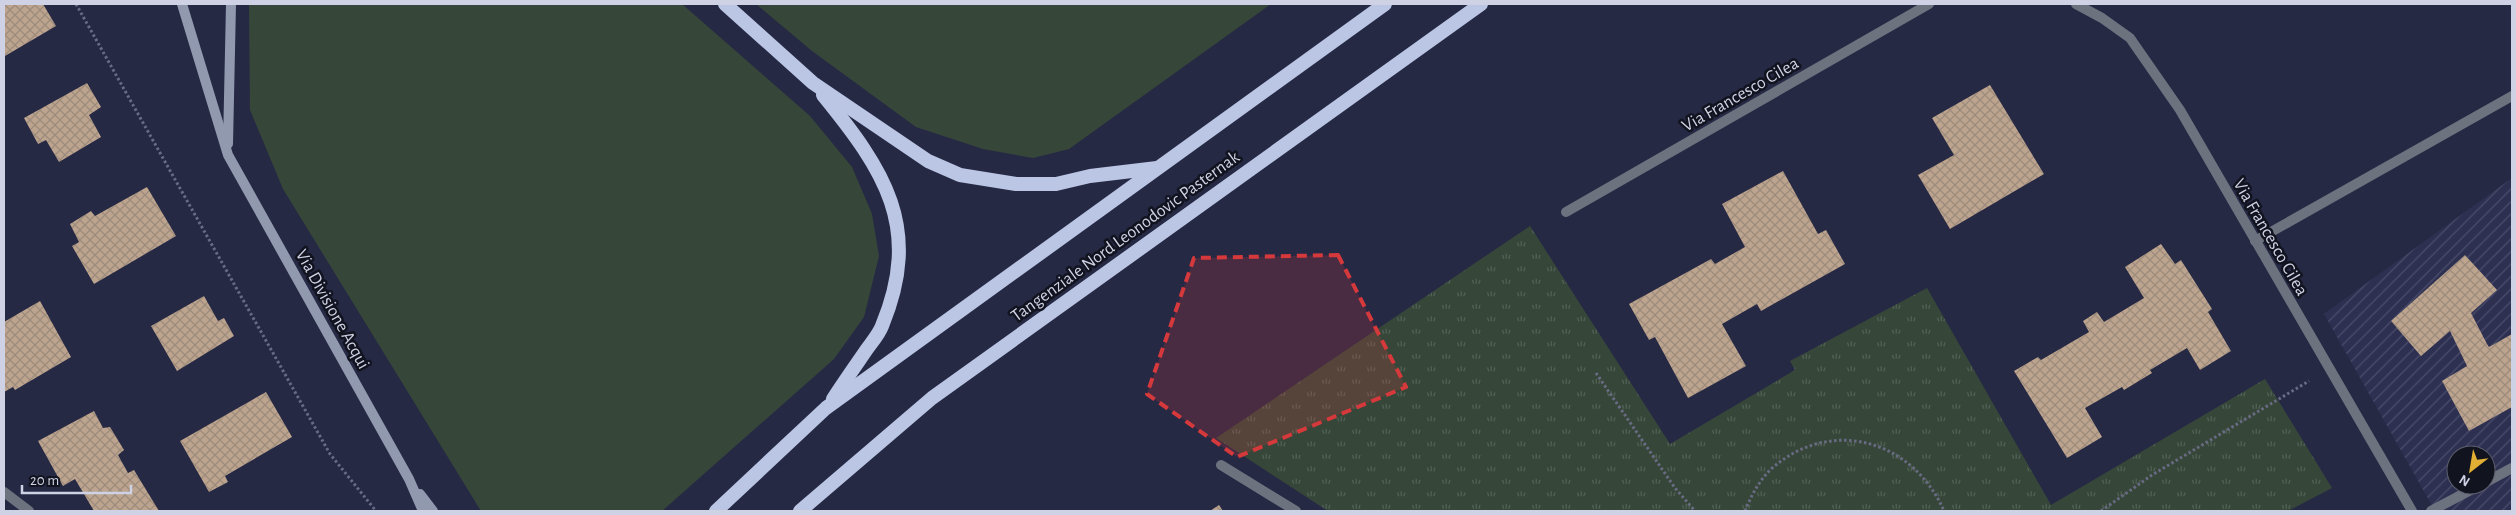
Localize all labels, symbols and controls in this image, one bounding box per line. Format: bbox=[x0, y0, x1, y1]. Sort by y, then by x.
street label: Via Francesco Cilea bbox=[1679, 54, 1802, 136]
street label: Tangenziale Nord Leonodovic Pasternak bbox=[1008, 148, 1244, 326]
street label: Via Francesco Cilea bbox=[2229, 176, 2311, 299]
street label: Via Divisione Acqui bbox=[292, 247, 372, 372]
north arrow bbox=[2446, 445, 2496, 495]
scale bar bbox=[22, 462, 131, 494]
text: N bbox=[2457, 472, 2473, 489]
text: 20 m bbox=[30, 473, 59, 488]

